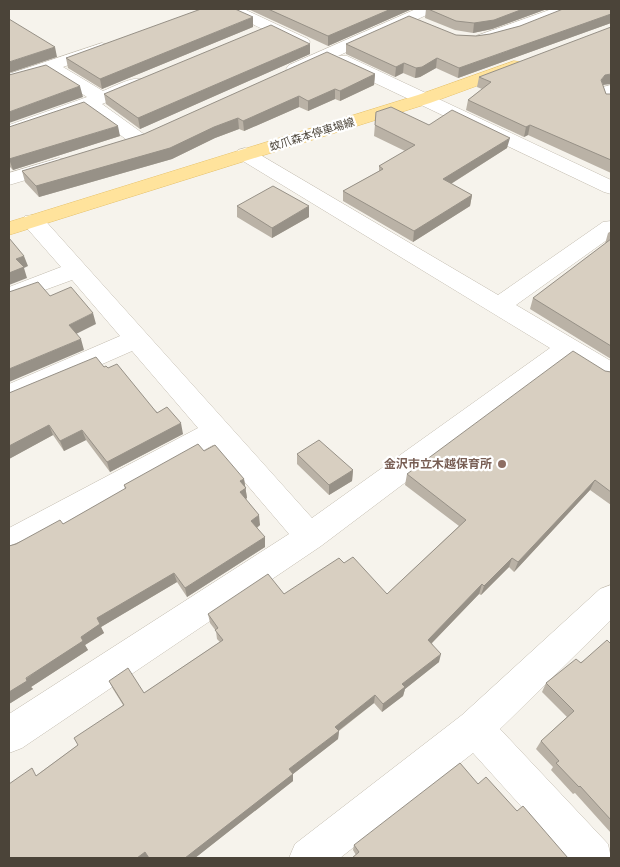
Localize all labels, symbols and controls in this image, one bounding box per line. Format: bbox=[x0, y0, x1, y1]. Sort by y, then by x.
street label: 蚊爪森本停車場線 bbox=[268, 113, 356, 154]
place label: 金沢市立木越保育所 bbox=[384, 455, 492, 472]
marker: 金沢市立木越保育所 bbox=[496, 458, 508, 470]

